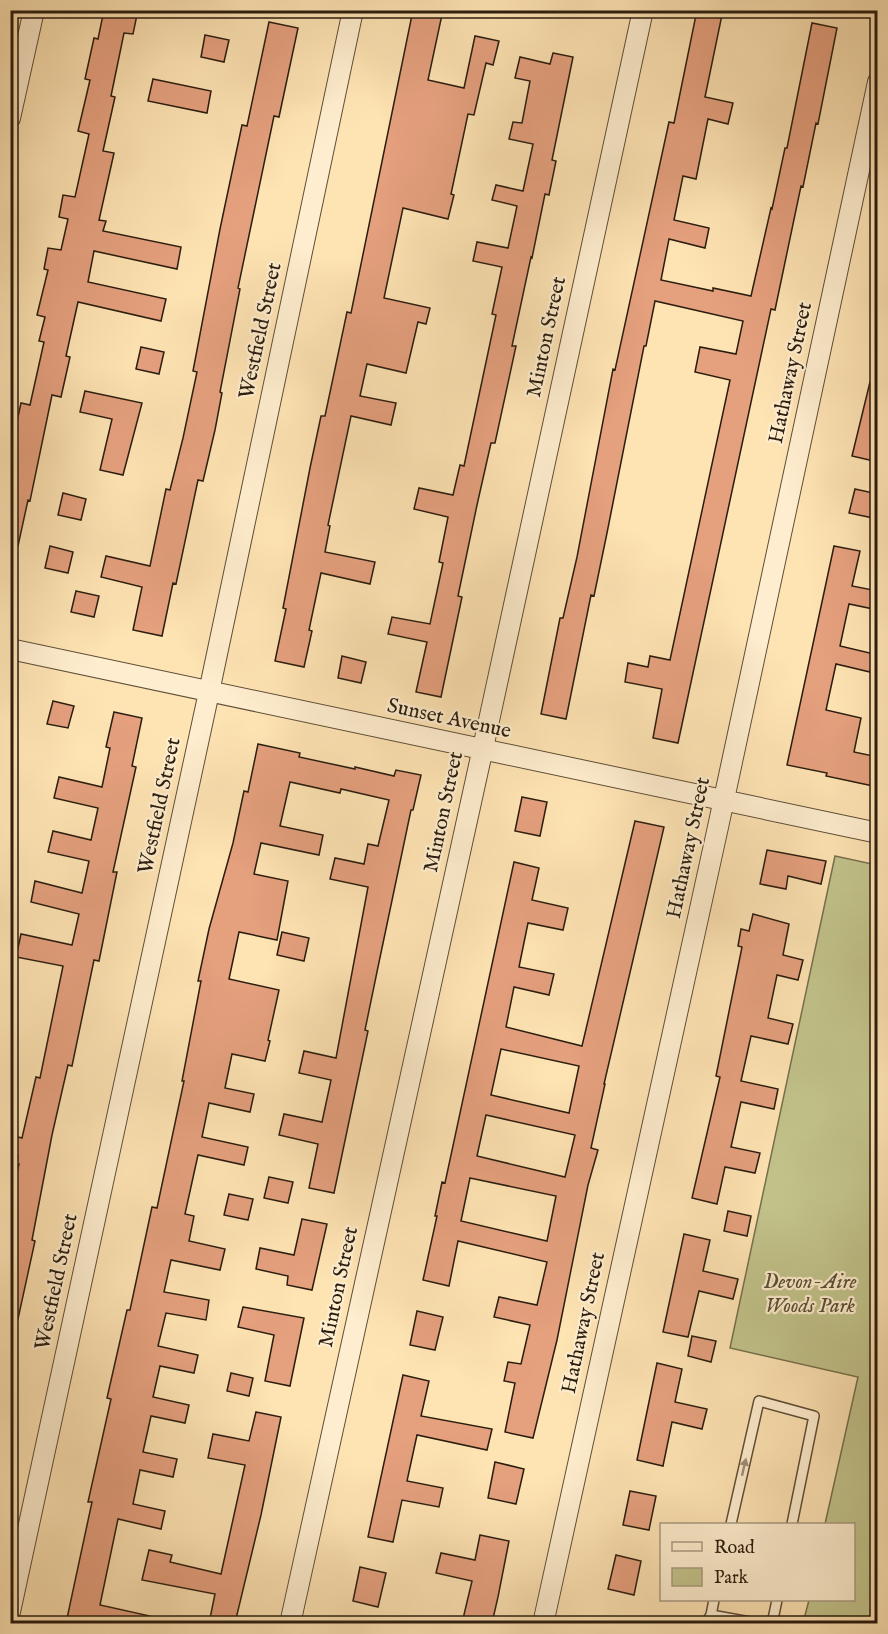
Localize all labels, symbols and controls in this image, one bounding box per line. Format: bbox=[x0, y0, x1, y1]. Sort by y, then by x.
street label: Westfield Street bbox=[233, 260, 289, 402]
street label: Minton Street bbox=[521, 274, 573, 400]
street label: Hathaway Street bbox=[763, 300, 819, 446]
street label: Sunset Avenue bbox=[385, 693, 514, 745]
street label: Westfield Street bbox=[132, 735, 188, 877]
street label: Minton Street bbox=[418, 749, 470, 875]
street label: Hathaway Street bbox=[661, 775, 717, 921]
street label: Westfield Street bbox=[29, 1211, 85, 1353]
street label: Minton Street bbox=[313, 1224, 365, 1350]
street label: Hathaway Street bbox=[556, 1250, 612, 1396]
park label: Devon-Aire Woods Park bbox=[763, 1269, 857, 1320]
one-way arrow bbox=[740, 1458, 749, 1477]
legend bbox=[660, 1523, 855, 1601]
text: Road bbox=[714, 1537, 755, 1560]
text: Park bbox=[714, 1567, 749, 1590]

